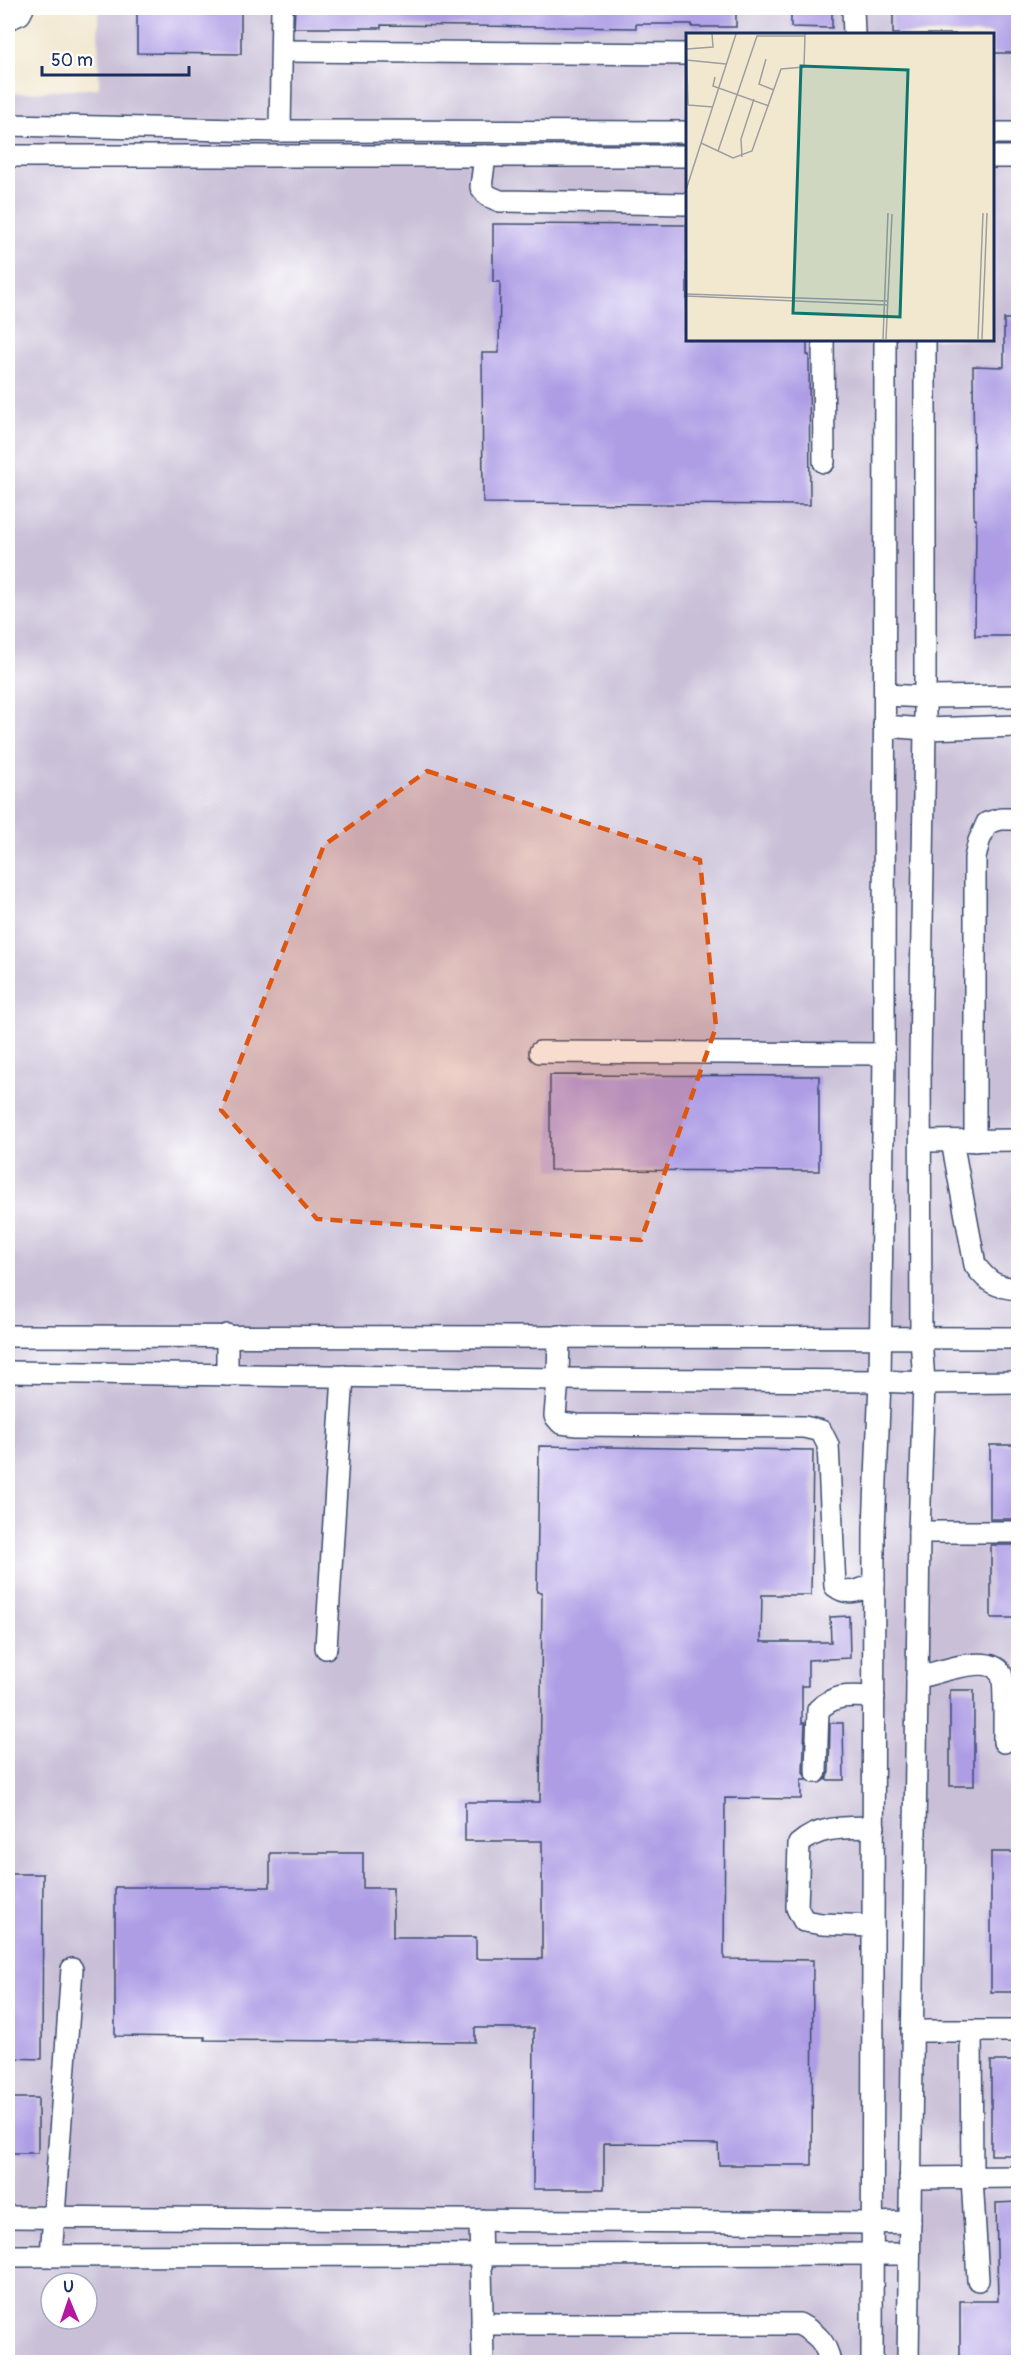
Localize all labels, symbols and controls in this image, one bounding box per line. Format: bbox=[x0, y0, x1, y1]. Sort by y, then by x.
inset map bbox=[686, 33, 993, 340]
scale bar bbox=[42, 39, 189, 77]
text: 50 m bbox=[51, 49, 93, 72]
north arrow bbox=[39, 2271, 99, 2331]
text: U bbox=[63, 2277, 75, 2297]

